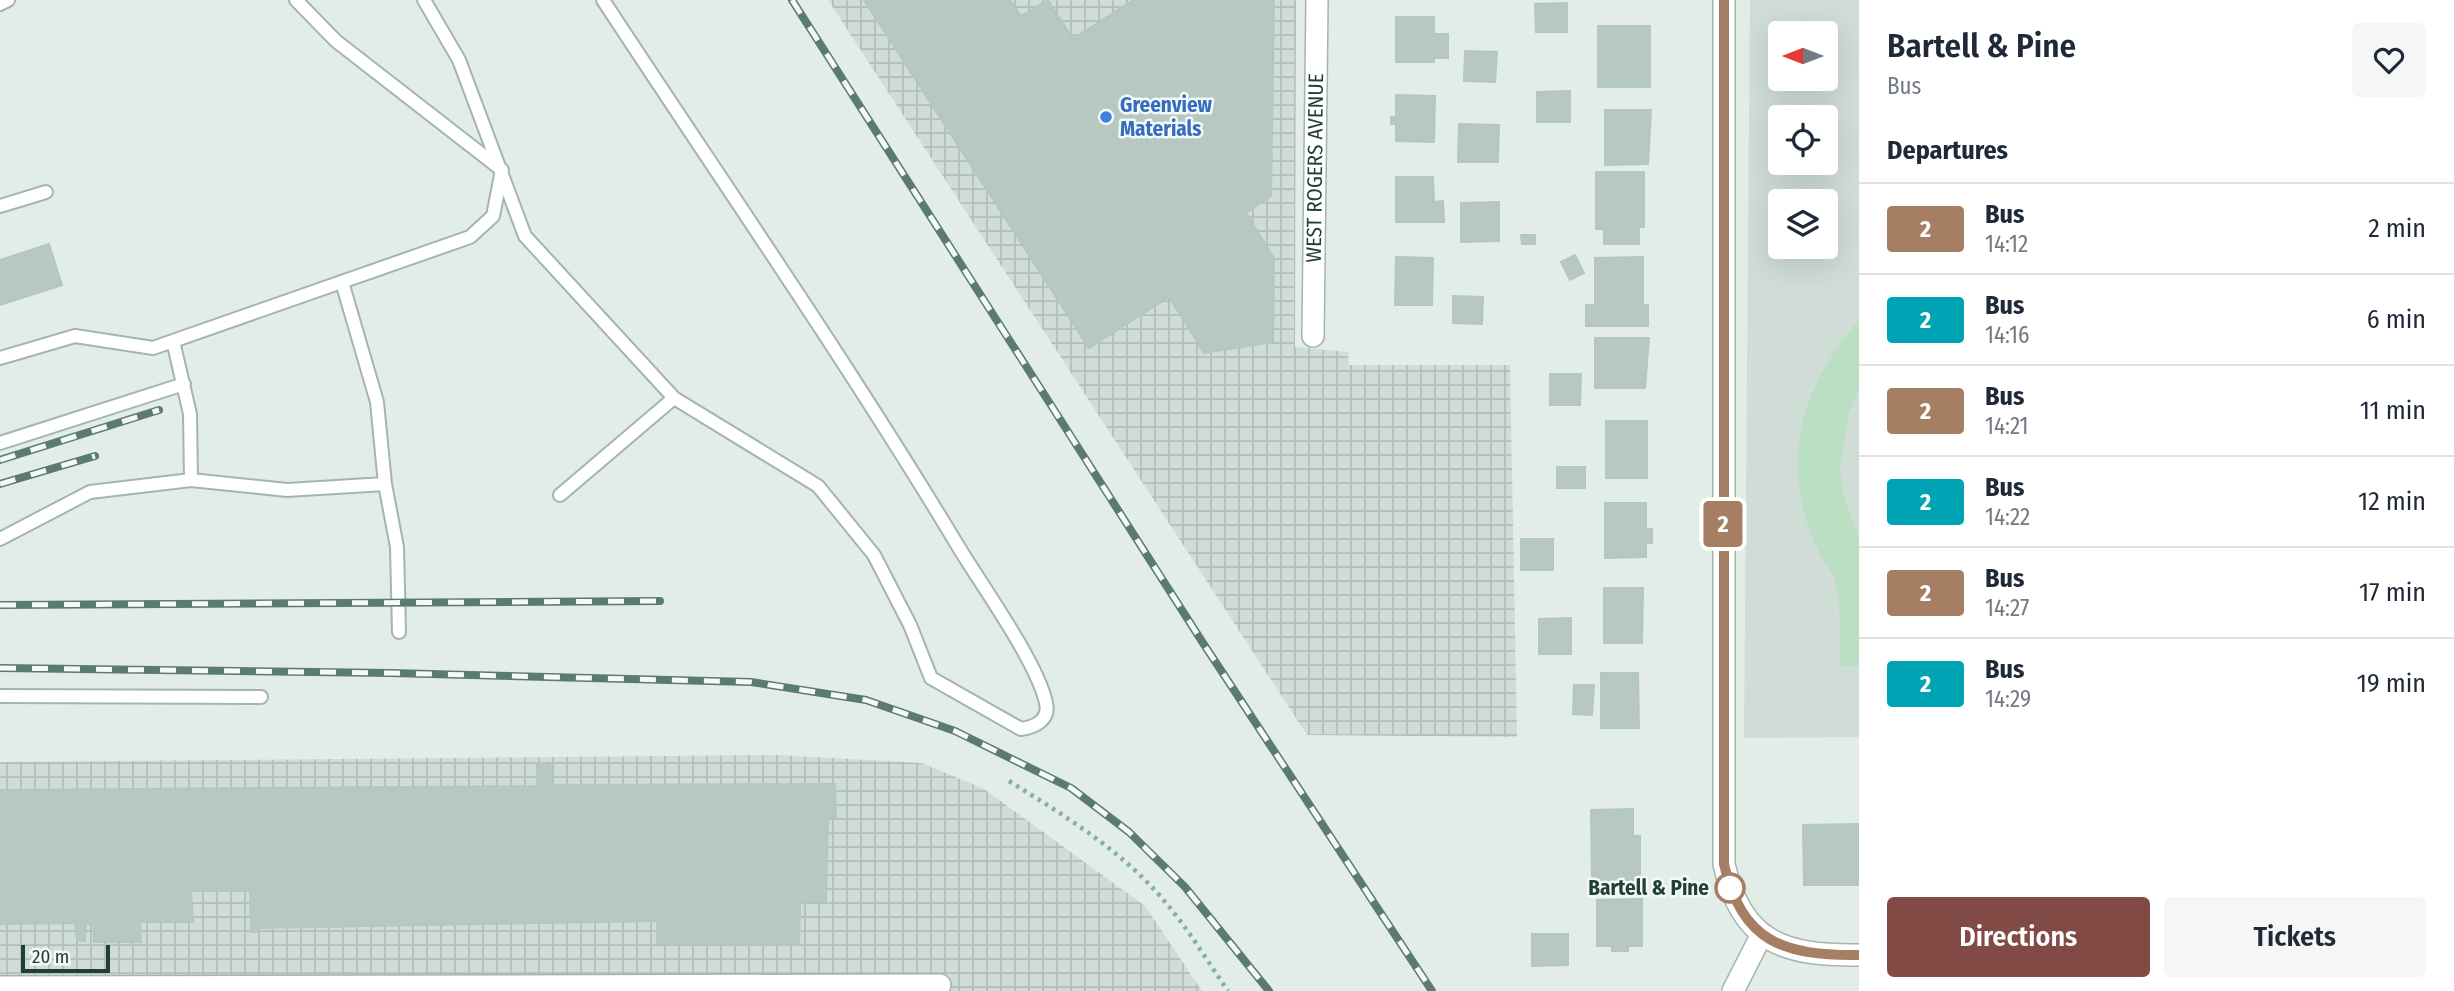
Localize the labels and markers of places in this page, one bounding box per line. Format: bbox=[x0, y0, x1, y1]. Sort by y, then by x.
place label: Greenview Materials bbox=[1120, 92, 1213, 142]
marker: Greenview Materials bbox=[1098, 109, 1114, 125]
marker: Bartell & Pine bbox=[1715, 873, 1745, 903]
place label: Bartell & Pine bbox=[1588, 875, 1709, 901]

